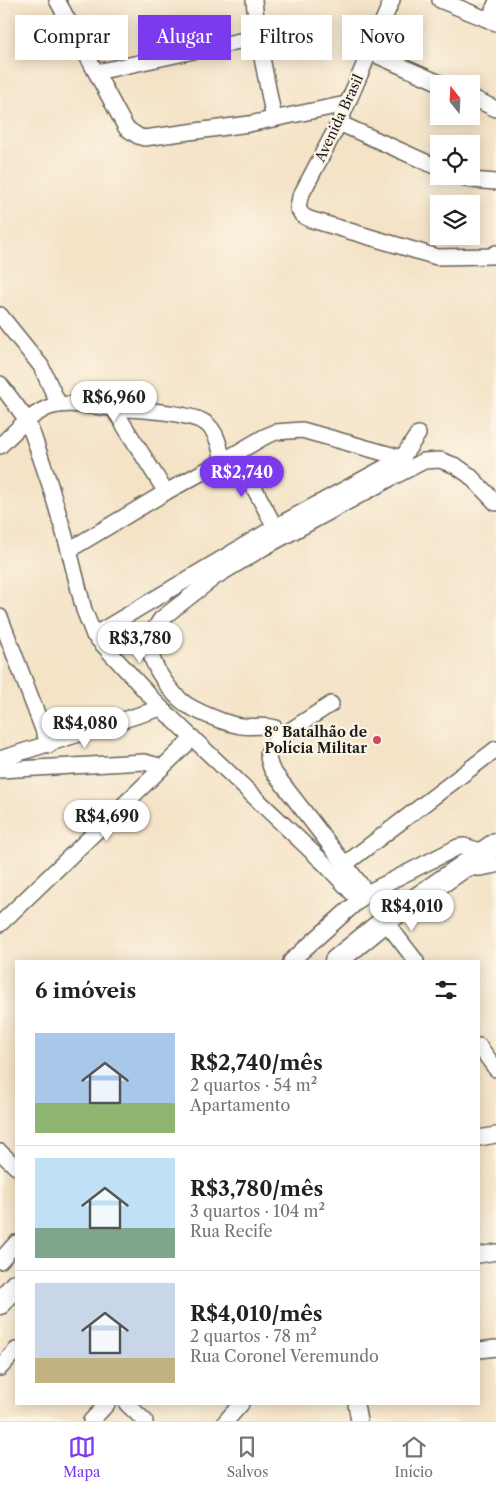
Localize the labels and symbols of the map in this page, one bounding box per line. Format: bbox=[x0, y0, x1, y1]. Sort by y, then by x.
street label: Avenida Brasil bbox=[310, 71, 367, 166]
north arrow bbox=[430, 75, 480, 125]
pin: R$6,960 bbox=[68, 380, 160, 423]
pin: R$2,740 bbox=[196, 456, 288, 498]
pin: R$3,780 bbox=[94, 622, 186, 664]
pin: R$4,080 bbox=[39, 706, 131, 749]
place label: 8º Batalhão de Polícia Militar bbox=[264, 723, 367, 757]
marker: 8º Batalhão de Polícia Militar bbox=[371, 734, 383, 746]
pin: R$4,690 bbox=[61, 800, 153, 842]
pin: R$4,010 bbox=[366, 890, 458, 932]

